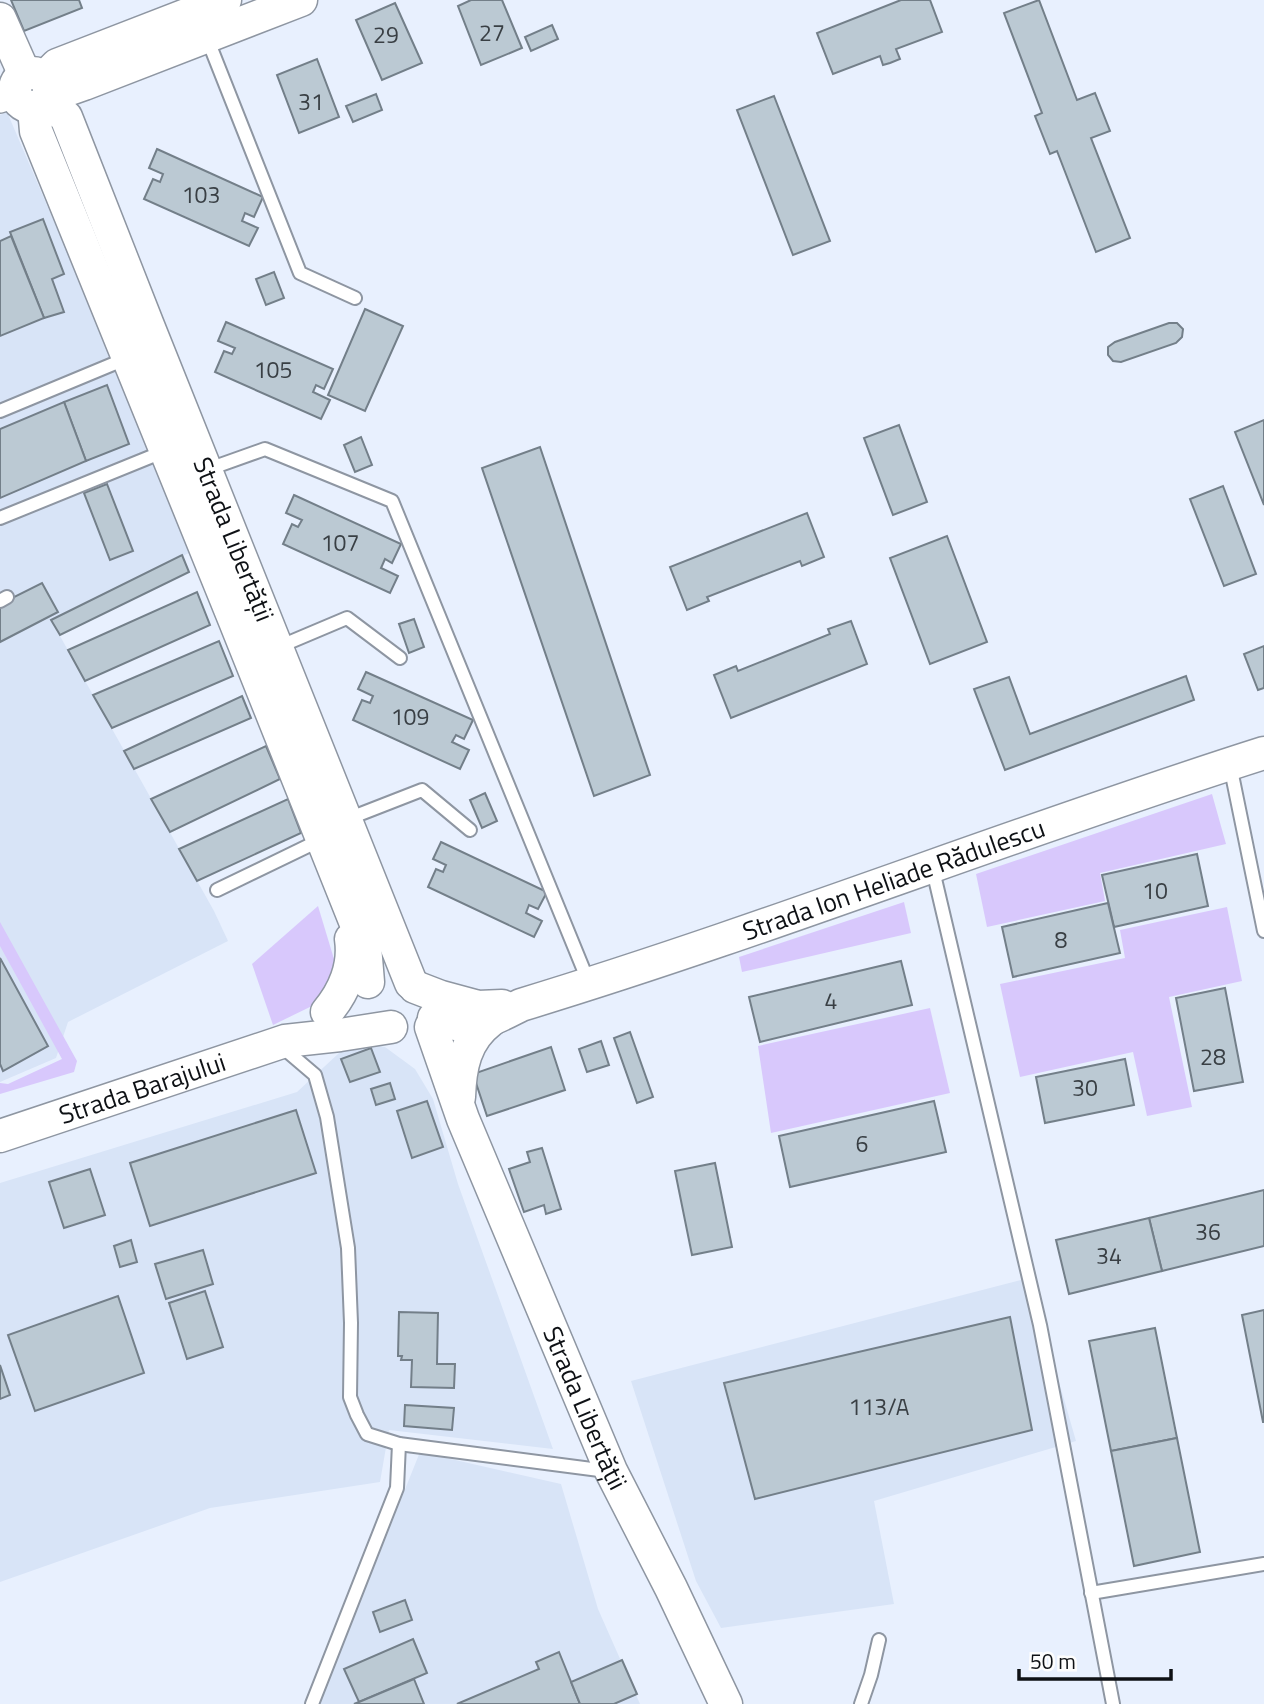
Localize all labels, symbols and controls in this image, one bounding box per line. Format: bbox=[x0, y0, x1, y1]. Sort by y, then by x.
house number: 27 bbox=[479, 15, 505, 50]
house number: 29 bbox=[373, 17, 399, 52]
house number: 31 bbox=[298, 84, 324, 119]
house number: 103 bbox=[182, 177, 220, 212]
house number: 105 bbox=[254, 352, 292, 387]
street label: Strada Libertății bbox=[184, 451, 284, 627]
house number: 107 bbox=[321, 525, 359, 560]
house number: 109 bbox=[391, 699, 429, 734]
street label: Strada Ion Heliade Rădulescu bbox=[737, 808, 1050, 950]
house number: 10 bbox=[1142, 873, 1168, 908]
house number: 8 bbox=[1055, 922, 1068, 957]
house number: 4 bbox=[825, 983, 837, 1018]
house number: 28 bbox=[1200, 1039, 1226, 1074]
street label: Strada Barajului bbox=[54, 1042, 231, 1134]
house number: 30 bbox=[1072, 1070, 1098, 1105]
house number: 6 bbox=[856, 1126, 868, 1161]
house number: 36 bbox=[1195, 1214, 1221, 1249]
house number: 34 bbox=[1096, 1238, 1122, 1273]
street label: Strada Libertății bbox=[533, 1320, 637, 1496]
house number: 113/A bbox=[849, 1389, 910, 1424]
scale bar bbox=[1019, 1638, 1171, 1682]
text: 50 m bbox=[1030, 1645, 1076, 1677]

